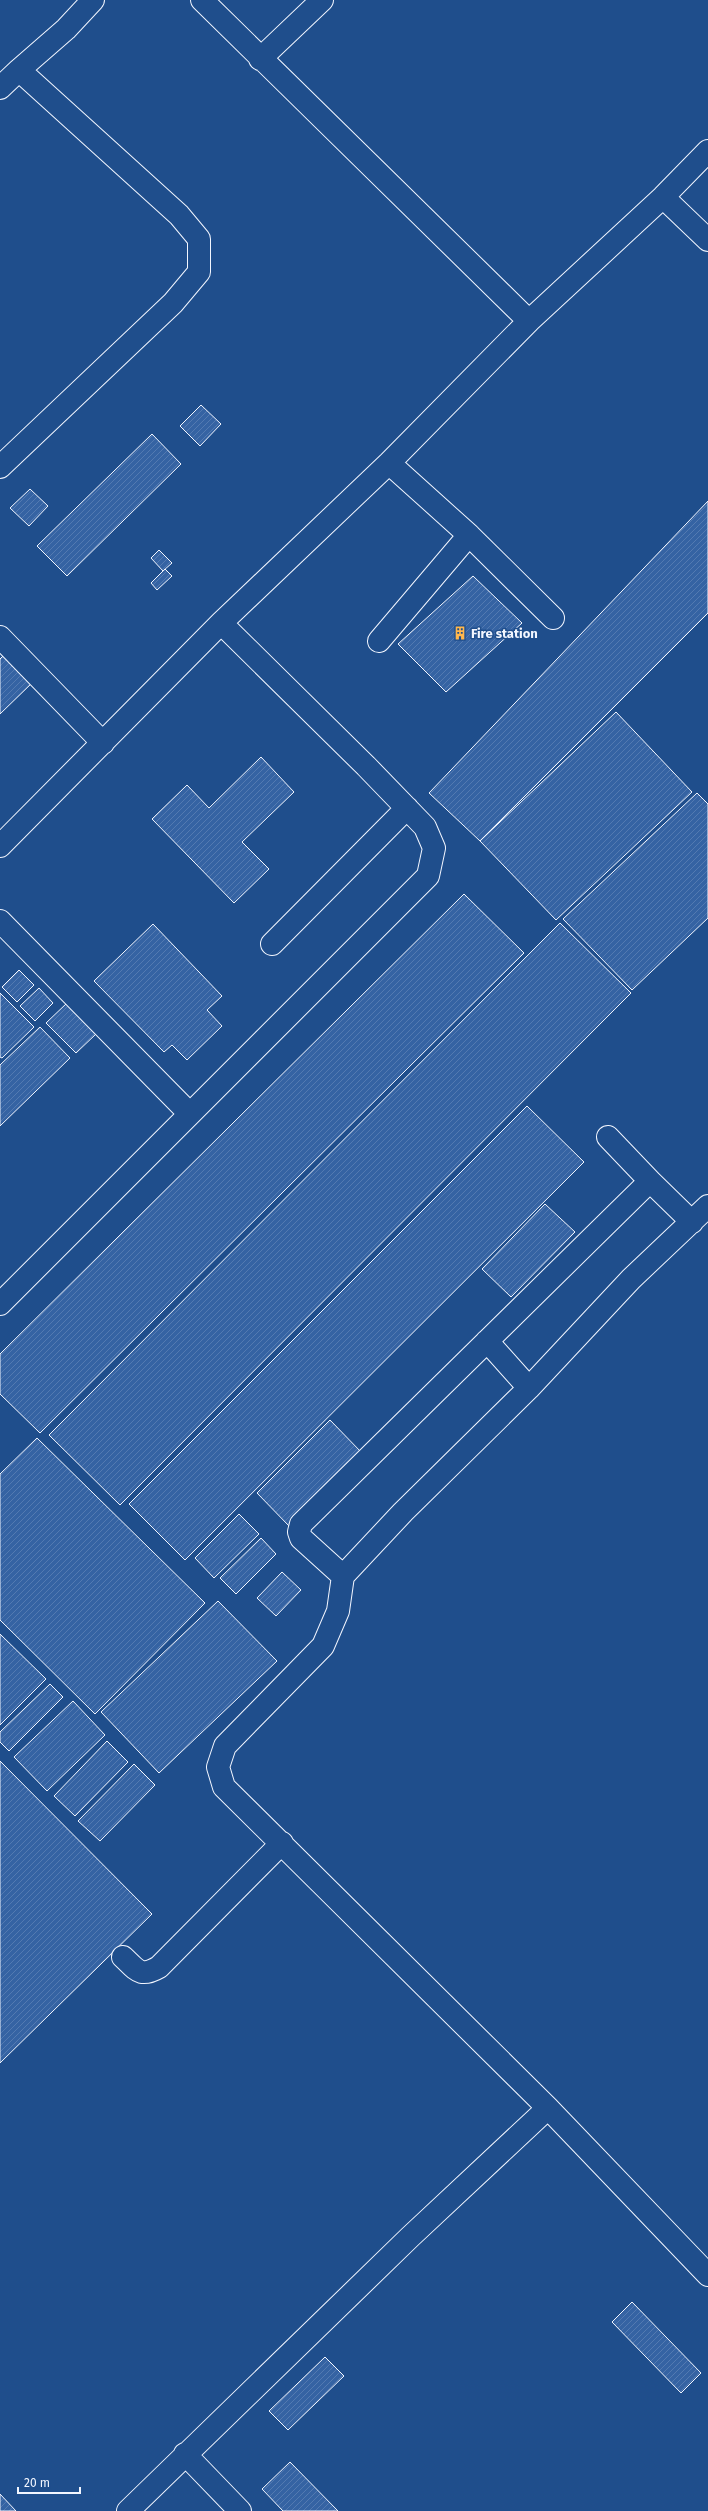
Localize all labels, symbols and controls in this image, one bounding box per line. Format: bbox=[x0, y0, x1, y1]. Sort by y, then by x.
building icon: Fire station bbox=[452, 625, 468, 641]
place label: Fire station bbox=[471, 626, 538, 641]
scale bar bbox=[18, 2469, 80, 2495]
text: 20 m bbox=[24, 2476, 50, 2490]

